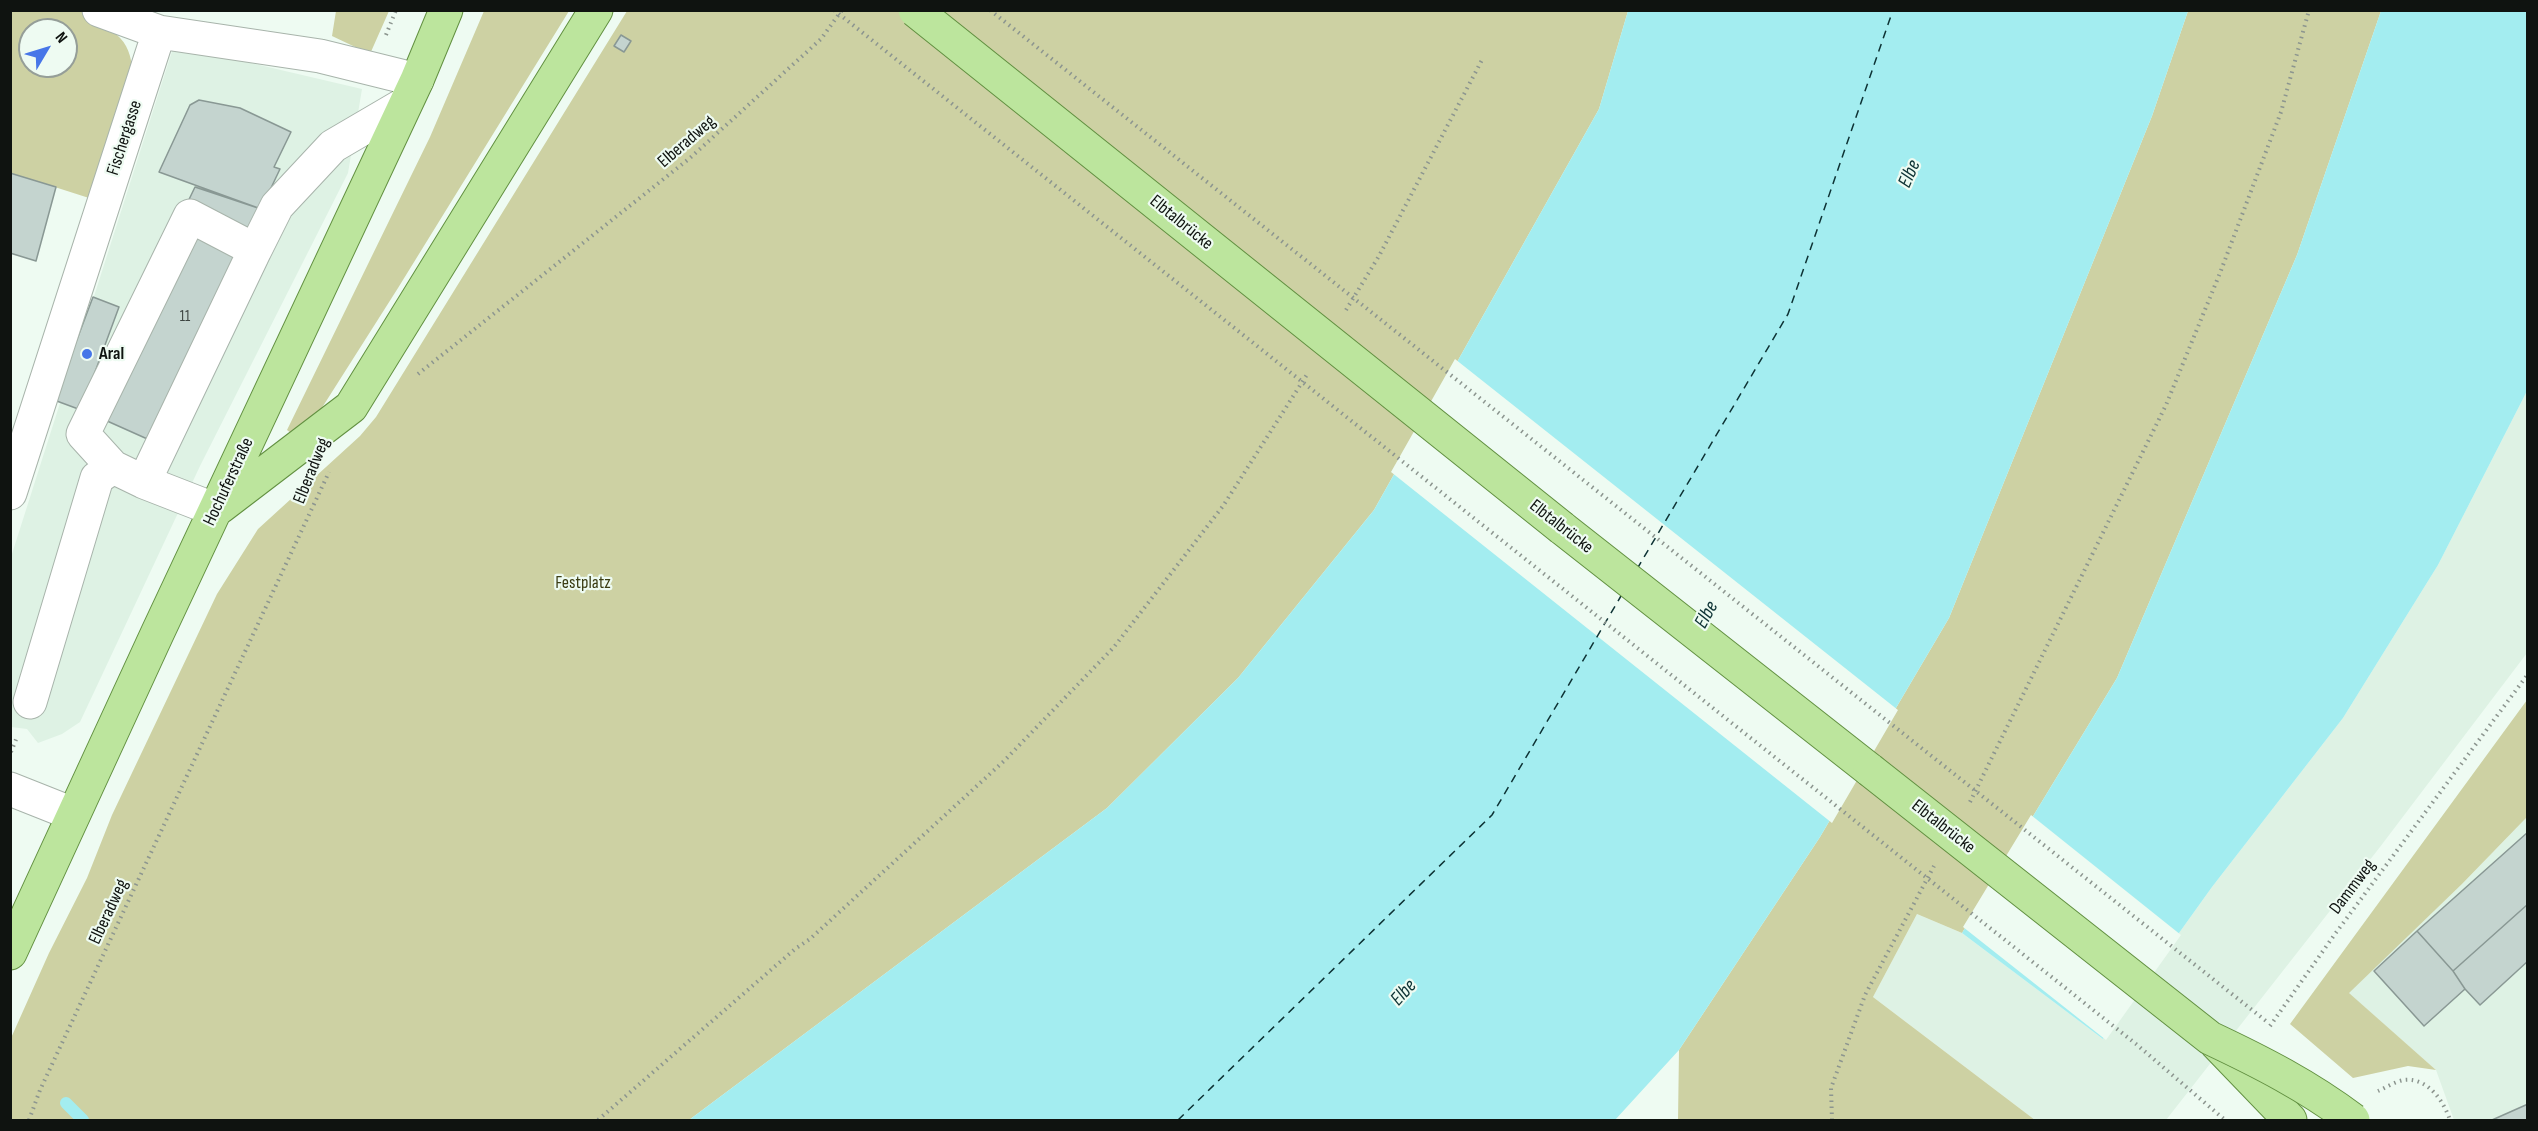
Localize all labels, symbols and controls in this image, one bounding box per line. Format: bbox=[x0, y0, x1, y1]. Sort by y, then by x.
north arrow bbox=[18, 18, 78, 78]
text: N bbox=[51, 29, 71, 47]
street label: Fischergasse bbox=[103, 98, 147, 178]
street label: Elberadweg bbox=[654, 111, 720, 173]
water label: Elbe bbox=[1893, 157, 1927, 191]
street label: Elbtalbrücke bbox=[1145, 191, 1217, 255]
house number: 11 bbox=[180, 308, 190, 326]
place label: Aral bbox=[99, 343, 124, 365]
marker: Aral bbox=[80, 347, 94, 361]
street label: Hochuferstraße bbox=[199, 435, 259, 529]
street label: Elberadweg bbox=[289, 435, 335, 507]
street label: Elbtalbrücke bbox=[1525, 495, 1597, 559]
park label: Festplatz bbox=[555, 572, 611, 594]
water label: Elbe bbox=[1690, 597, 1724, 633]
street label: Elbtalbrücke bbox=[1907, 795, 1979, 859]
street label: Dammweg bbox=[2325, 855, 2381, 919]
street label: Elberadweg bbox=[85, 876, 133, 948]
water label: Elbe bbox=[1386, 975, 1422, 1011]

